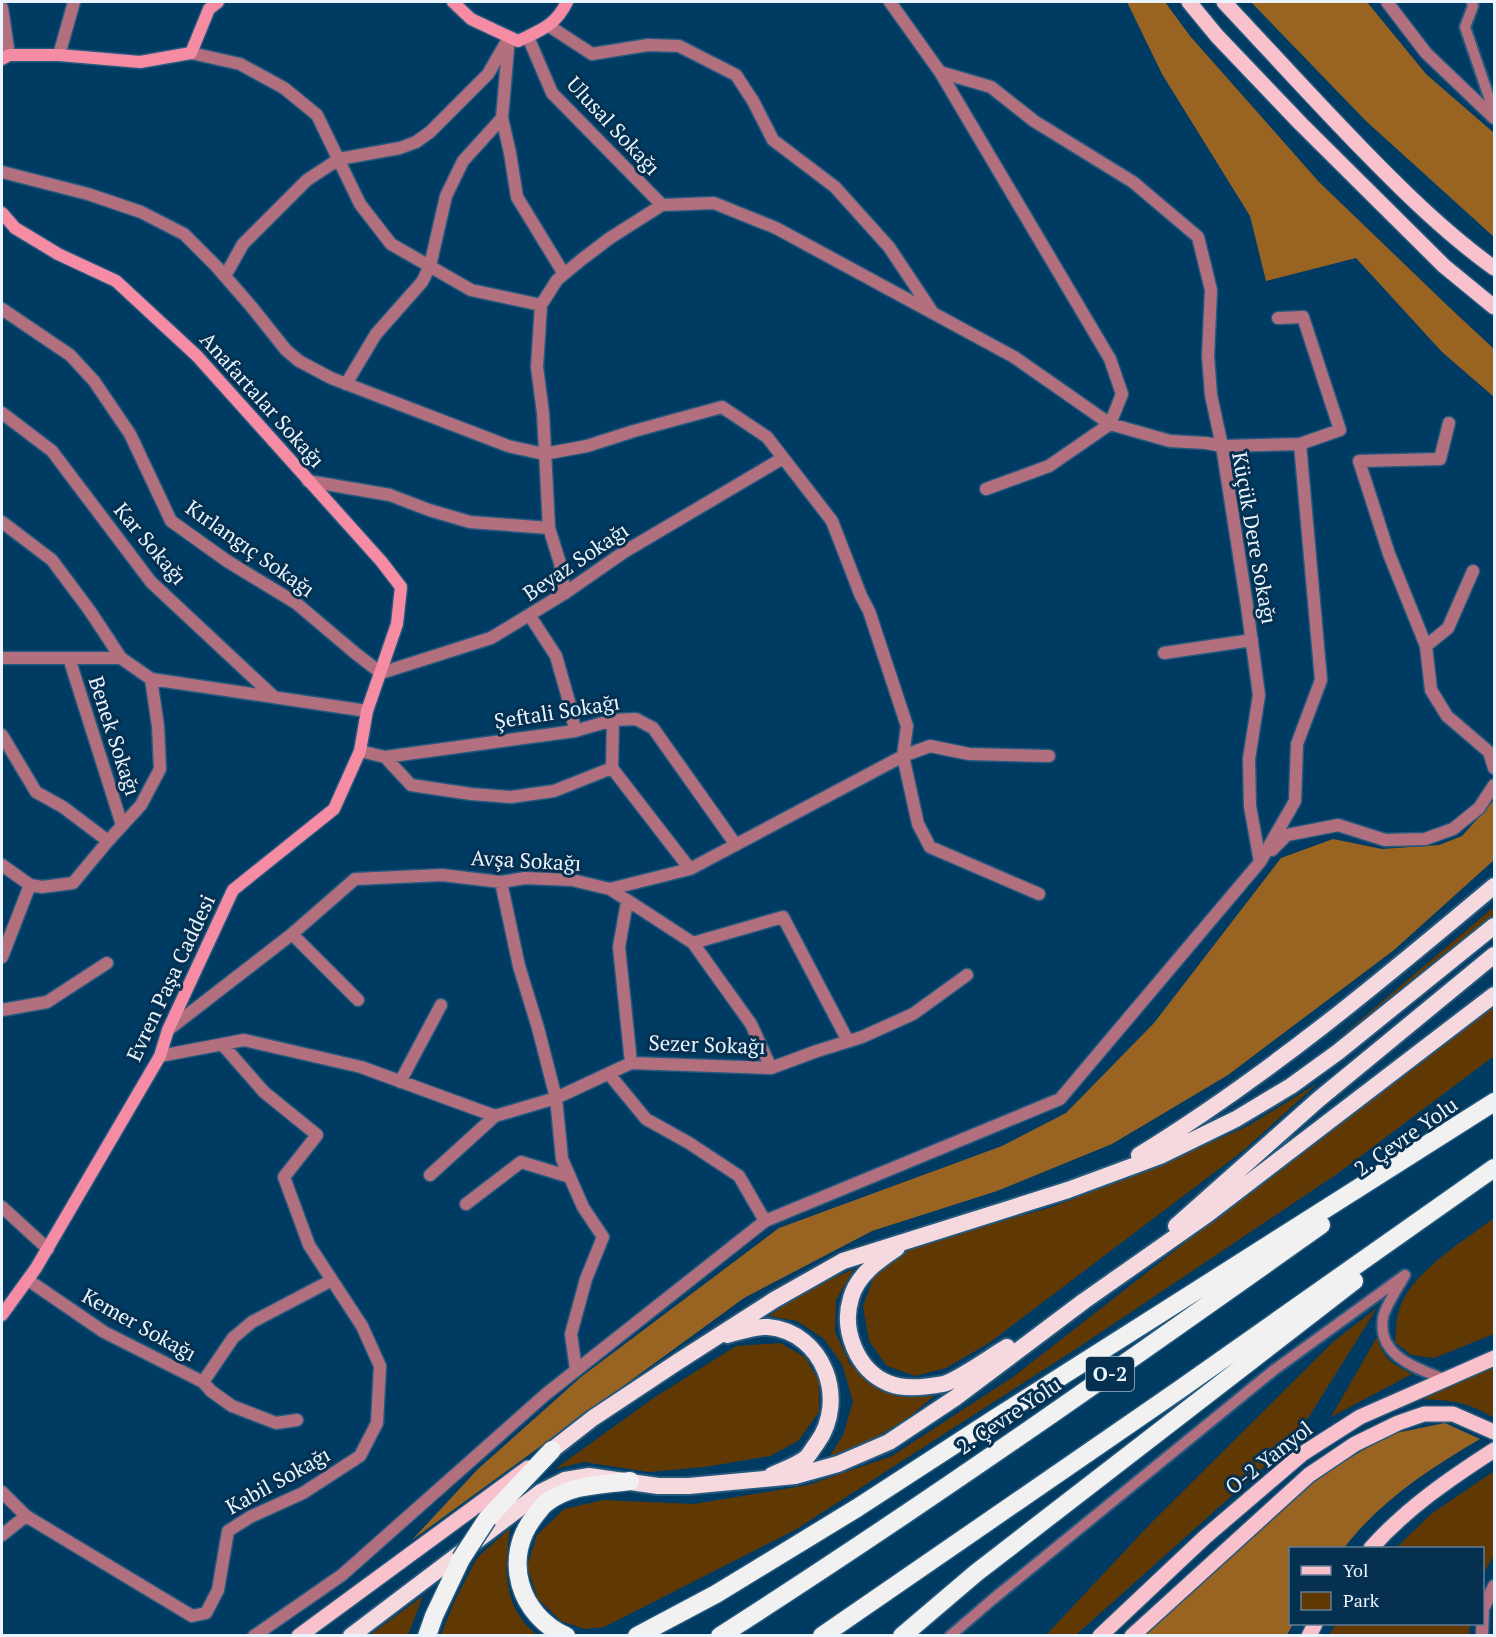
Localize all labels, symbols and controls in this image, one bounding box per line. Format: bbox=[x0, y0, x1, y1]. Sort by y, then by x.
street label: Ulusal Sokağı bbox=[561, 70, 667, 181]
street label: Anafartalar Sokağı bbox=[194, 326, 331, 473]
street label: Küçük Dere Sokağı bbox=[1226, 450, 1284, 626]
street label: Kırlangıç Sokağı bbox=[181, 493, 321, 603]
street label: Kar Sokağı bbox=[108, 496, 193, 590]
street label: Beyaz Sokağı bbox=[517, 516, 634, 607]
street label: Benek Sokağı bbox=[82, 672, 147, 799]
street label: Şeftali Sokağı bbox=[492, 687, 622, 735]
street label: Avşa Sokağı bbox=[470, 843, 582, 877]
street label: Evren Paşa Caddesi bbox=[119, 890, 221, 1065]
street label: Sezer Sokağı bbox=[648, 1028, 766, 1060]
street label: 2. Çevre Yolu bbox=[1348, 1090, 1463, 1182]
street label: Kemer Sokağı bbox=[77, 1281, 202, 1367]
road number: O-2 bbox=[1086, 1357, 1134, 1391]
street label: 2. Çevre Yolu bbox=[951, 1370, 1066, 1460]
street label: O-2 Yanyol bbox=[1219, 1414, 1318, 1500]
street label: Kabil Sokağı bbox=[220, 1440, 335, 1520]
legend bbox=[1289, 1547, 1484, 1625]
text: Yol bbox=[1343, 1558, 1368, 1582]
text: Park bbox=[1343, 1588, 1380, 1612]

